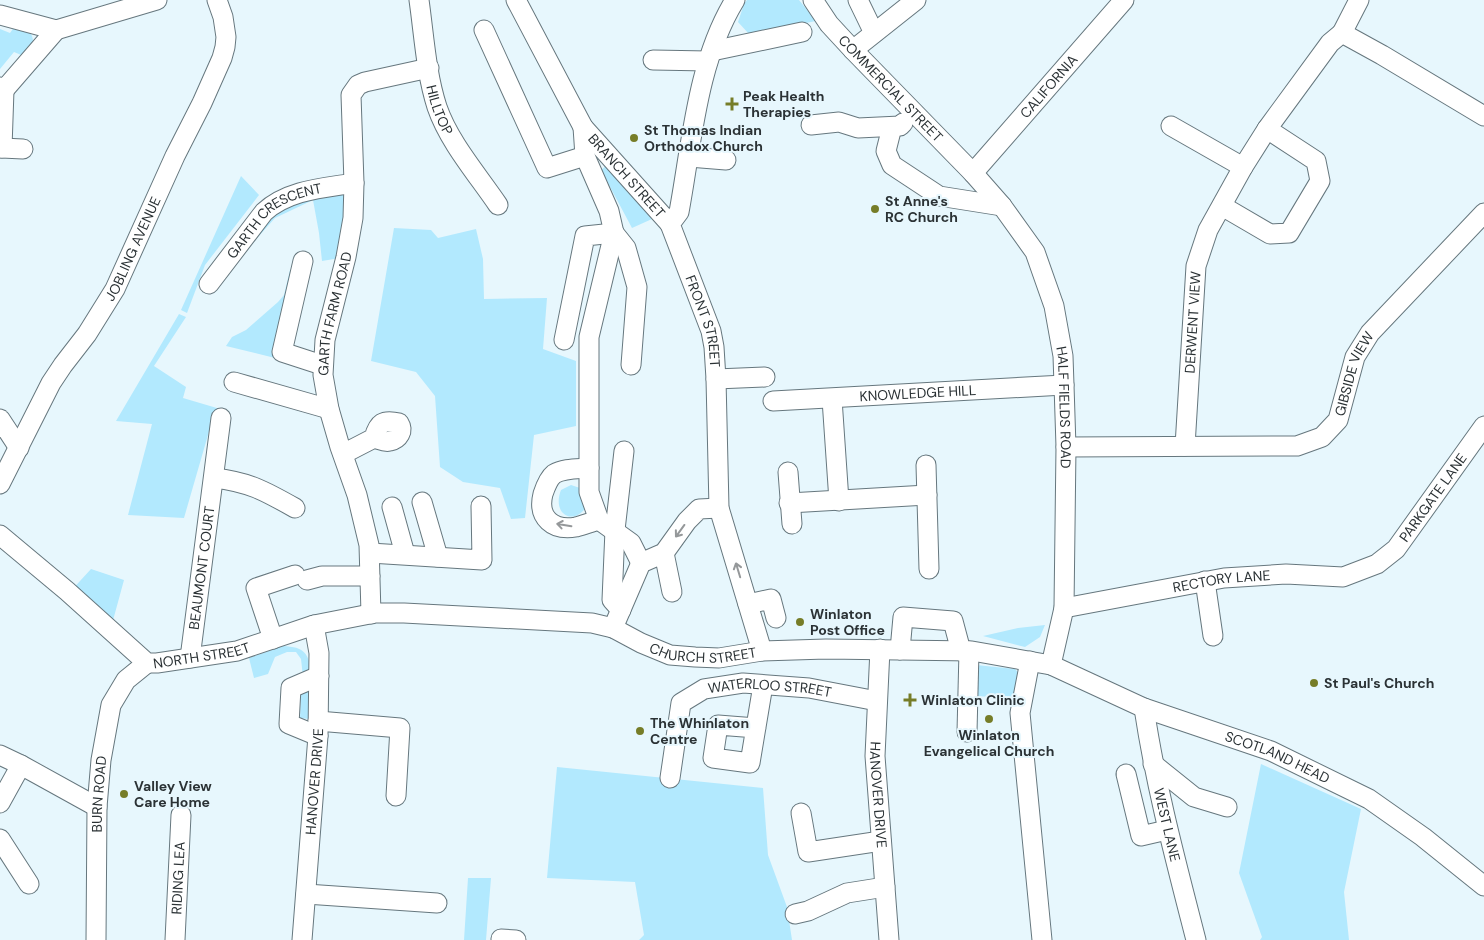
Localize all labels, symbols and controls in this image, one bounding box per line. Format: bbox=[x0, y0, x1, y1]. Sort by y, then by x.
street label: COMMERCIAL STREET bbox=[835, 31, 947, 146]
street label: CALIFORNIA bbox=[1016, 51, 1081, 122]
street label: HILLTOP bbox=[422, 83, 457, 138]
place label: Peak Health Therapies bbox=[743, 87, 824, 121]
marker: Peak Health Therapies bbox=[725, 97, 739, 111]
place label: St Thomas Indian Orthodox Church bbox=[644, 121, 763, 155]
street label: BRANCH STREET bbox=[584, 130, 669, 222]
marker: St Thomas Indian Orthodox Church bbox=[628, 132, 640, 144]
street label: GARTH CRESCENT bbox=[223, 179, 323, 262]
place label: St Anne's RC Church bbox=[885, 192, 958, 226]
street label: JOBLING AVENUE bbox=[101, 194, 165, 304]
marker: St Anne's RC Church bbox=[869, 203, 881, 215]
street label: GARTH FARM ROAD bbox=[314, 250, 356, 376]
street label: DERWENT VIEW bbox=[1180, 270, 1205, 374]
street label: FRONT STREET bbox=[681, 273, 724, 368]
street label: GIBSIDE VIEW bbox=[1330, 328, 1378, 418]
street label: HALF FIELDS ROAD bbox=[1052, 345, 1075, 469]
street label: KNOWLEDGE HILL bbox=[859, 381, 977, 405]
street label: PARKGATE LANE bbox=[1395, 450, 1471, 545]
street label: BEAUMONT COURT bbox=[185, 505, 219, 631]
one-way arrow bbox=[556, 520, 572, 530]
one-way arrow bbox=[675, 524, 685, 538]
one-way arrow bbox=[733, 563, 743, 579]
street label: RECTORY LANE bbox=[1171, 566, 1271, 596]
place label: Winlaton Post Office bbox=[810, 605, 885, 639]
marker: Winlaton Post Office bbox=[794, 616, 806, 628]
street label: NORTH STREET bbox=[152, 638, 252, 672]
street label: CHURCH STREET bbox=[647, 639, 758, 667]
street label: WATERLOO STREET bbox=[707, 674, 833, 701]
place label: St Paul's Church bbox=[1324, 674, 1434, 692]
marker: St Paul's Church bbox=[1308, 677, 1320, 689]
place label: Winlaton Clinic bbox=[921, 691, 1025, 709]
marker: Winlaton Clinic bbox=[903, 693, 917, 707]
marker: Winlaton Evangelical Church bbox=[983, 713, 995, 725]
place label: The Whinlaton Centre bbox=[650, 714, 749, 748]
marker: The Whinlaton Centre bbox=[634, 725, 646, 737]
place label: Winlaton Evangelical Church bbox=[924, 726, 1054, 760]
street label: SCOTLAND HEAD bbox=[1223, 727, 1333, 787]
street label: HANOVER DRIVE bbox=[301, 728, 327, 835]
street label: HANOVER DRIVE bbox=[866, 741, 891, 849]
street label: BURN ROAD bbox=[88, 755, 110, 832]
place label: Valley View Care Home bbox=[134, 777, 212, 811]
street label: WEST LANE bbox=[1150, 786, 1185, 864]
marker: Valley View Care Home bbox=[118, 788, 130, 800]
street label: RIDING LEA bbox=[167, 841, 189, 915]

